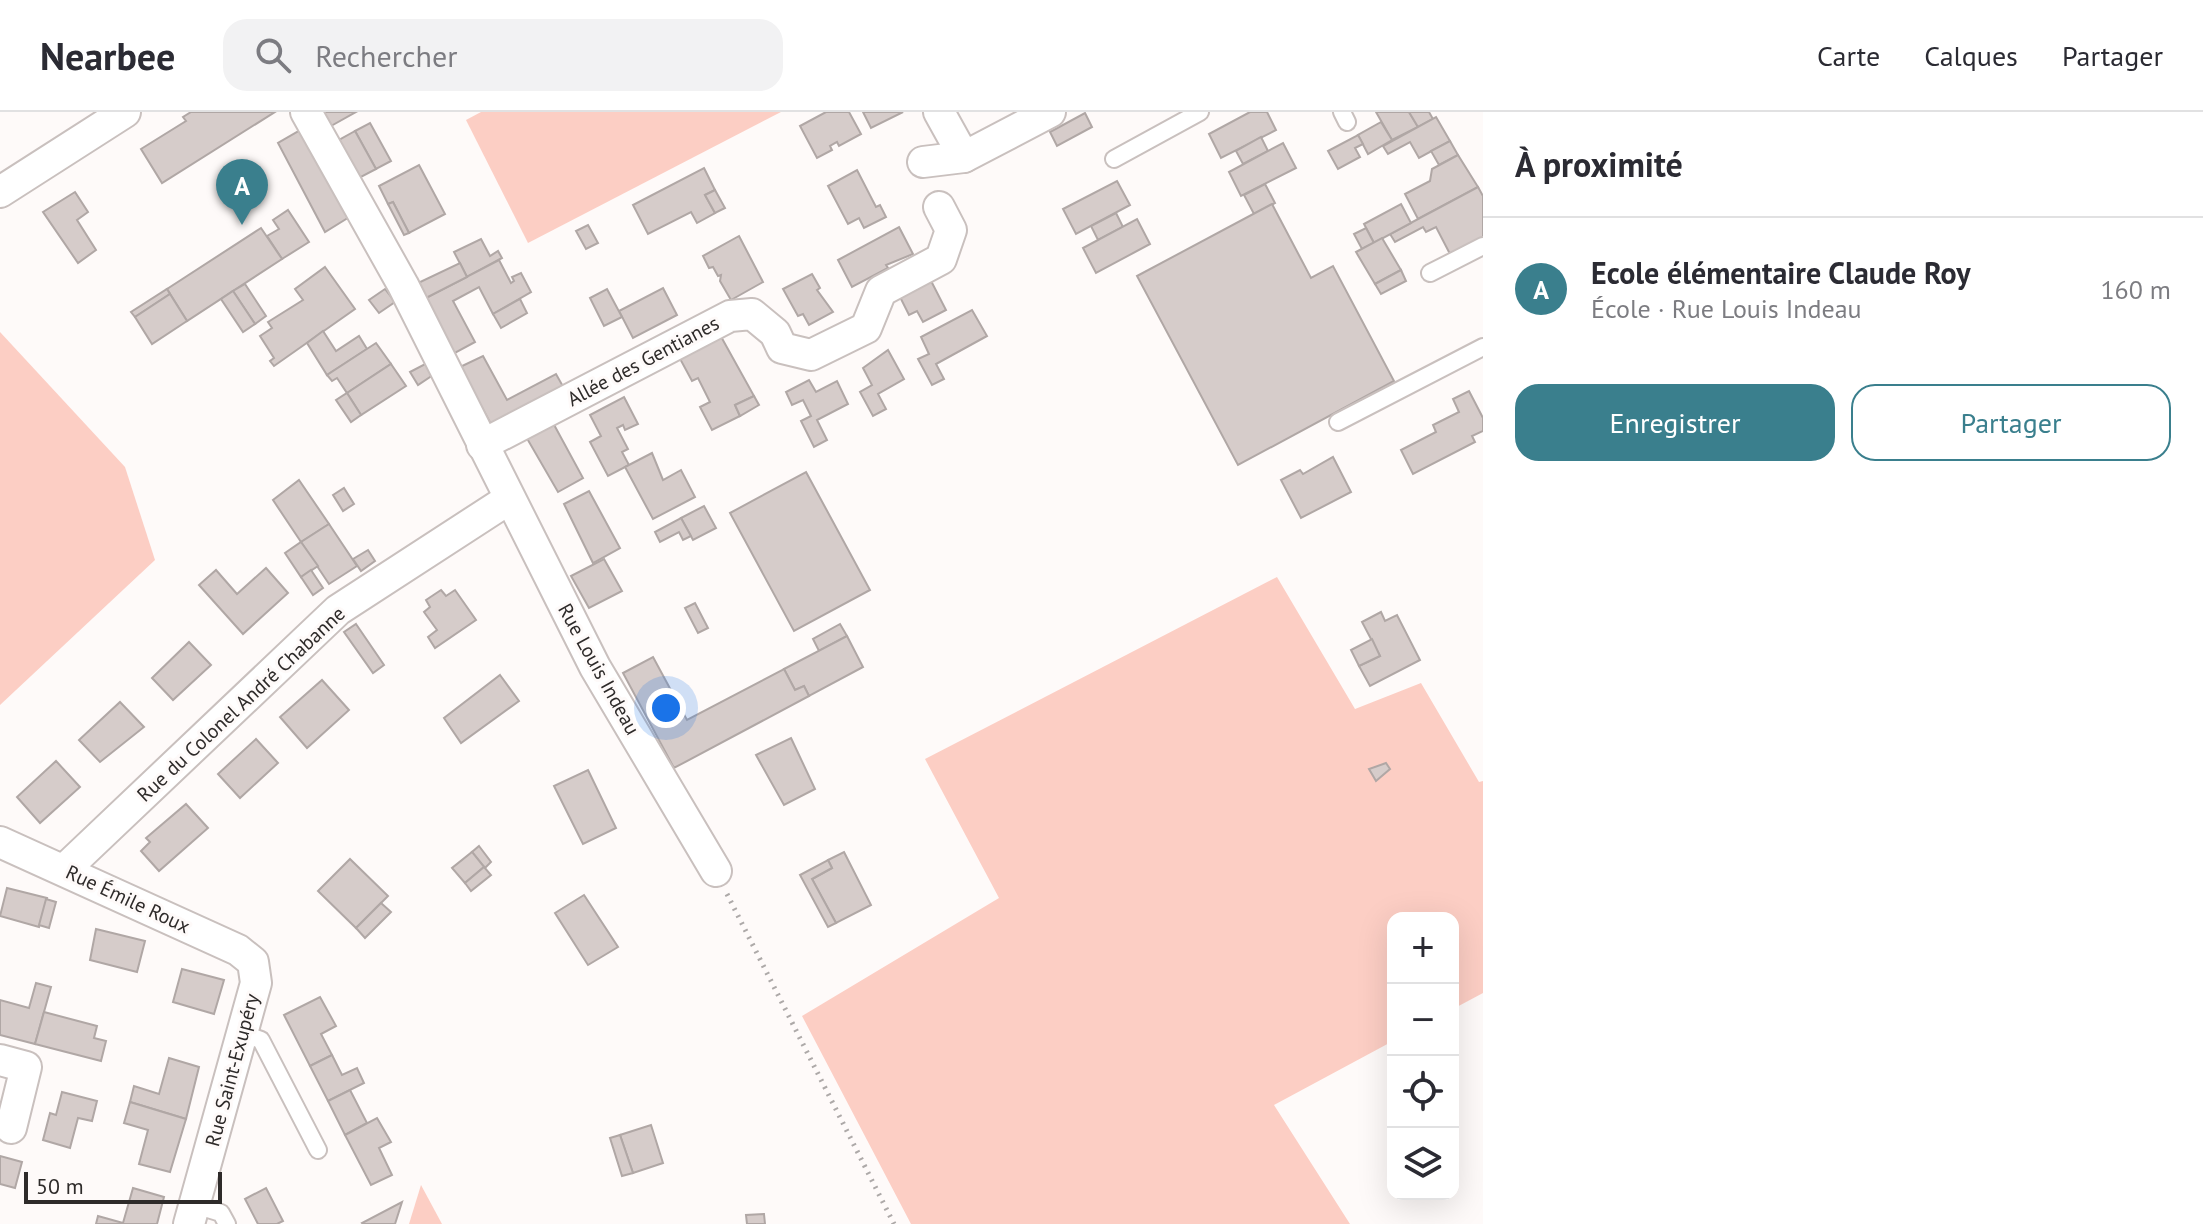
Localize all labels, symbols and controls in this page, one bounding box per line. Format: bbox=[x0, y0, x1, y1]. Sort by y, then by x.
search box bbox=[223, 19, 783, 91]
text: Nearbee bbox=[40, 31, 175, 80]
icon: search bbox=[251, 33, 295, 77]
text: Rechercher bbox=[315, 36, 457, 75]
text: Carte bbox=[1817, 37, 1880, 74]
text: Calques bbox=[1924, 37, 2018, 74]
text: Partager bbox=[2062, 37, 2163, 74]
text: À proximité bbox=[1515, 142, 1683, 186]
pin: A bbox=[216, 159, 268, 225]
text: Ecole élémentaire Claude Roy bbox=[1591, 253, 1971, 292]
text: A bbox=[1533, 273, 1549, 306]
text: 160 m bbox=[2100, 273, 2171, 306]
text: École · Rue Louis Indeau bbox=[1591, 292, 1862, 325]
street label: Allée des Gentianes bbox=[563, 310, 723, 412]
button: Enregistrer bbox=[1515, 384, 1835, 461]
button: Partager bbox=[1851, 384, 2171, 461]
street label: Rue Louis Indeau bbox=[552, 599, 646, 739]
street label: Rue du Colonel André Chabanne bbox=[131, 601, 351, 807]
your location bbox=[646, 688, 686, 728]
street label: Rue Émile Roux bbox=[62, 859, 194, 939]
map controls bbox=[1387, 912, 1459, 1200]
button: + bbox=[1387, 912, 1459, 984]
button: − bbox=[1387, 984, 1459, 1056]
street label: Rue Saint-Exupéry bbox=[199, 990, 265, 1149]
button: locate bbox=[1387, 1056, 1459, 1128]
button: layers bbox=[1387, 1128, 1459, 1200]
scale bar bbox=[24, 1168, 222, 1204]
text: 50 m bbox=[36, 1172, 84, 1200]

